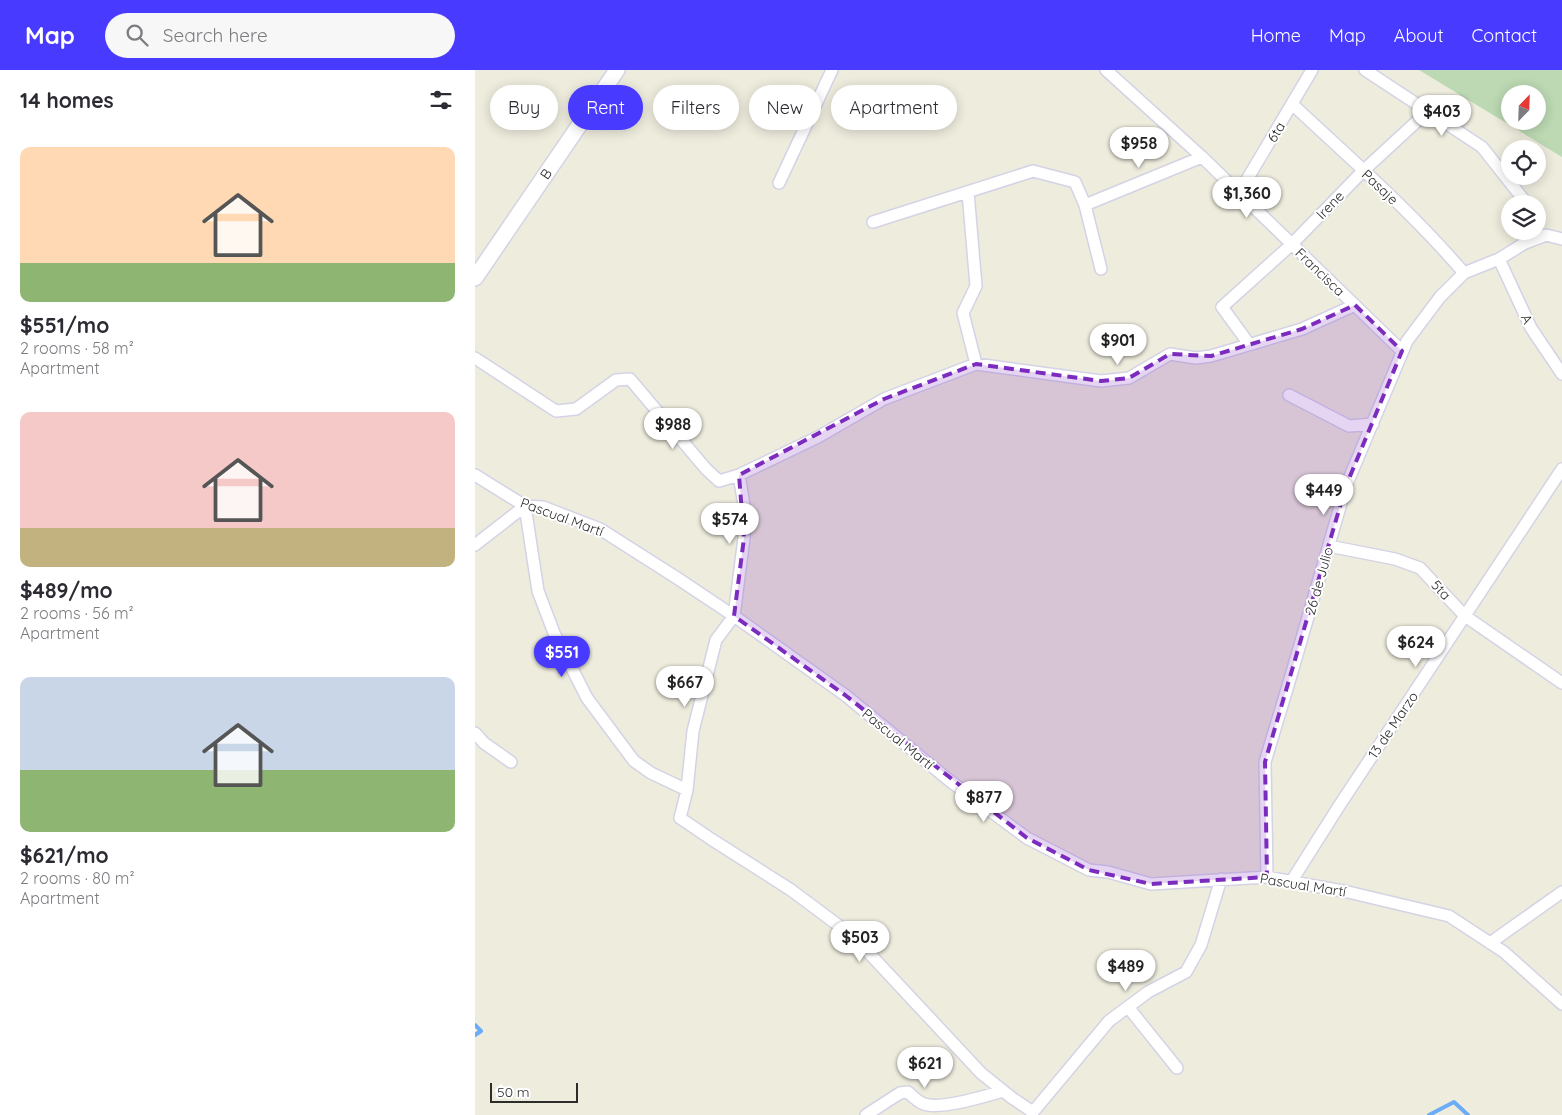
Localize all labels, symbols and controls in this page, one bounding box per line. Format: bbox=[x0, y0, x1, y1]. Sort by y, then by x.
search box bbox=[105, 13, 455, 58]
text: Map bbox=[25, 20, 75, 50]
icon: search bbox=[123, 21, 151, 49]
text: Search here bbox=[163, 23, 268, 47]
text: Home bbox=[1251, 24, 1301, 47]
text: Map bbox=[1329, 24, 1366, 47]
text: About bbox=[1394, 24, 1444, 47]
text: Contact bbox=[1472, 24, 1537, 47]
chip: Buy bbox=[490, 85, 558, 130]
chip: Rent bbox=[568, 85, 643, 130]
chip: Filters bbox=[653, 85, 739, 130]
chip: New bbox=[749, 85, 821, 130]
chip: Apartment bbox=[831, 85, 957, 130]
north arrow bbox=[1501, 85, 1546, 130]
map controls bbox=[1501, 85, 1546, 240]
icon: filters bbox=[427, 86, 455, 114]
text: 14 homes bbox=[20, 87, 114, 113]
pin: $403 bbox=[1412, 94, 1472, 137]
text: $403 bbox=[1423, 101, 1461, 121]
street label: 6ta bbox=[1263, 118, 1289, 146]
pin: $958 bbox=[1109, 126, 1169, 169]
text: $958 bbox=[1121, 133, 1157, 153]
button: locate bbox=[1501, 140, 1546, 185]
street label: B bbox=[536, 165, 556, 183]
street label: Pasaje bbox=[1358, 166, 1402, 209]
pin: $1,360 bbox=[1206, 176, 1288, 219]
icon: home bbox=[193, 180, 283, 270]
text: $1,360 bbox=[1223, 183, 1271, 203]
street label: Irene bbox=[1312, 187, 1348, 223]
button: layers bbox=[1501, 195, 1546, 240]
street label: Francisca bbox=[1291, 244, 1349, 300]
street label: A bbox=[1517, 311, 1537, 327]
text: $551/mo bbox=[20, 312, 109, 338]
pin: $901 bbox=[1088, 324, 1148, 366]
text: $901 bbox=[1101, 330, 1135, 350]
text: 2 rooms · 58 m² bbox=[20, 338, 134, 358]
text: Apartment bbox=[20, 358, 100, 378]
pin: $988 bbox=[643, 408, 703, 450]
text: $988 bbox=[655, 414, 691, 434]
icon: home bbox=[193, 445, 283, 535]
pin: $449 bbox=[1294, 474, 1354, 516]
text: $449 bbox=[1305, 480, 1343, 500]
street label: Pascual Martí bbox=[518, 494, 606, 540]
pin: $574 bbox=[700, 502, 760, 545]
text: $574 bbox=[712, 509, 748, 529]
street label: 26 de Julio bbox=[1301, 545, 1337, 617]
street label: 5ta bbox=[1427, 576, 1455, 604]
text: $489/mo bbox=[20, 577, 113, 603]
text: 2 rooms · 56 m² bbox=[20, 603, 134, 623]
text: Apartment bbox=[20, 623, 100, 643]
pin: $624 bbox=[1386, 626, 1446, 668]
text: $624 bbox=[1398, 632, 1434, 652]
pin: $551 bbox=[532, 636, 592, 678]
text: $551 bbox=[545, 642, 579, 662]
pin: $667 bbox=[655, 666, 715, 708]
text: $667 bbox=[667, 672, 703, 692]
street label: 13 de Marzo bbox=[1364, 688, 1422, 762]
street label: Pascual Martí bbox=[858, 705, 938, 773]
icon: home bbox=[193, 710, 283, 800]
pin: $877 bbox=[954, 780, 1014, 823]
text: $877 bbox=[966, 787, 1002, 807]
text: $621/mo bbox=[20, 842, 109, 868]
text: 2 rooms · 80 m² bbox=[20, 868, 135, 888]
street label: Pascual Martí bbox=[1258, 869, 1348, 901]
text: Apartment bbox=[20, 888, 100, 908]
pin: $503 bbox=[830, 920, 890, 963]
text: $503 bbox=[841, 927, 879, 947]
pin: $489 bbox=[1096, 950, 1156, 992]
text: $489 bbox=[1108, 956, 1144, 976]
pin: $621 bbox=[895, 1046, 955, 1089]
text: $621 bbox=[908, 1053, 942, 1073]
scale bar bbox=[490, 1080, 577, 1103]
text: 50 m bbox=[497, 1083, 530, 1101]

